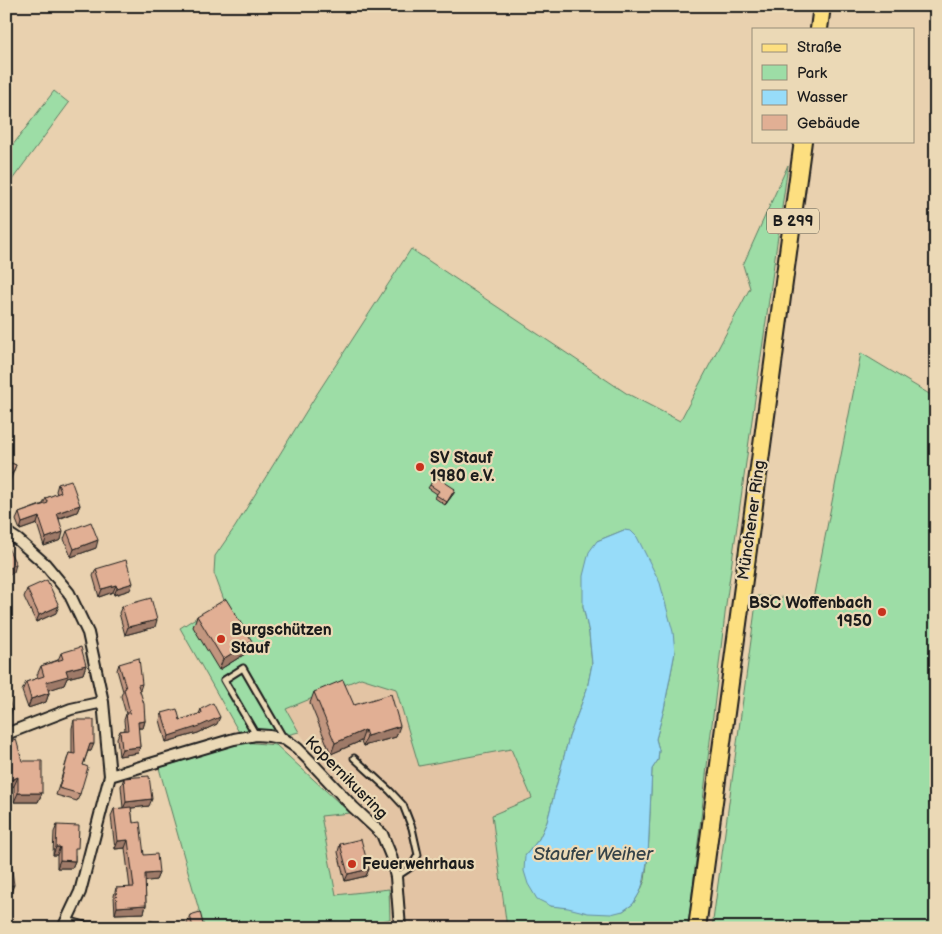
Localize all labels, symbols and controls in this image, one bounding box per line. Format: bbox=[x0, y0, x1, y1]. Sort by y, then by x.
legend bbox=[752, 28, 914, 142]
text: Straße bbox=[797, 38, 842, 57]
text: Park bbox=[797, 64, 828, 83]
text: Wasser bbox=[797, 88, 848, 107]
text: Gebäude bbox=[797, 114, 860, 133]
road number: B 299 bbox=[767, 208, 819, 234]
place label: SV Stauf 1980 e.V. bbox=[430, 449, 495, 486]
street label: Münchener Ring bbox=[734, 459, 770, 581]
marker: SV Stauf 1980 e.V. bbox=[414, 461, 426, 473]
place label: BSC Woffenbach 1950 bbox=[749, 594, 872, 631]
marker: BSC Woffenbach 1950 bbox=[876, 606, 888, 618]
place label: Burgschützen Stauf bbox=[231, 621, 332, 658]
marker: Burgschützen Stauf bbox=[215, 633, 227, 645]
street label: Kopernikusring bbox=[301, 733, 391, 823]
water label: Staufer Weiher bbox=[533, 844, 654, 865]
place label: Feuerwehrhaus bbox=[362, 855, 475, 874]
marker: Feuerwehrhaus bbox=[346, 858, 358, 870]

